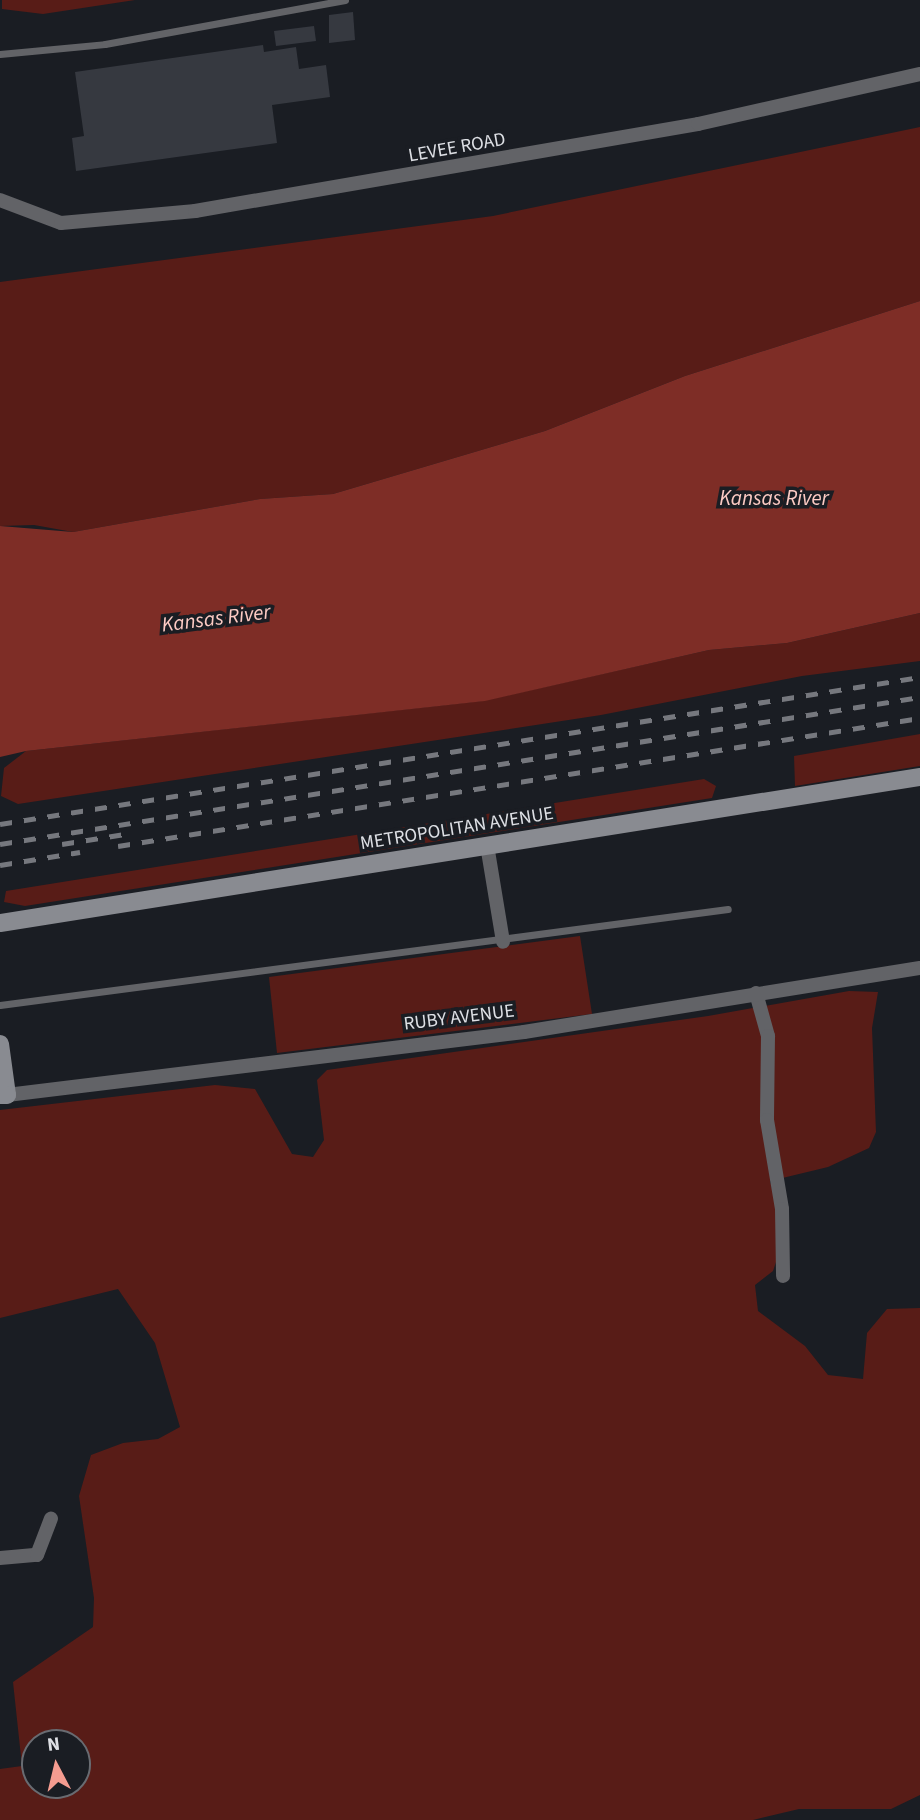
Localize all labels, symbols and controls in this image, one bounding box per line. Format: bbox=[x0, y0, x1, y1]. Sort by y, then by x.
street label: LEVEE ROAD bbox=[407, 128, 507, 168]
water label: Kansas River bbox=[719, 485, 829, 511]
water label: Kansas River bbox=[160, 599, 272, 637]
street label: METROPOLITAN AVENUE bbox=[359, 802, 555, 856]
street label: RUBY AVENUE bbox=[402, 1000, 516, 1036]
north arrow bbox=[21, 1729, 91, 1799]
text: N bbox=[46, 1730, 62, 1759]

